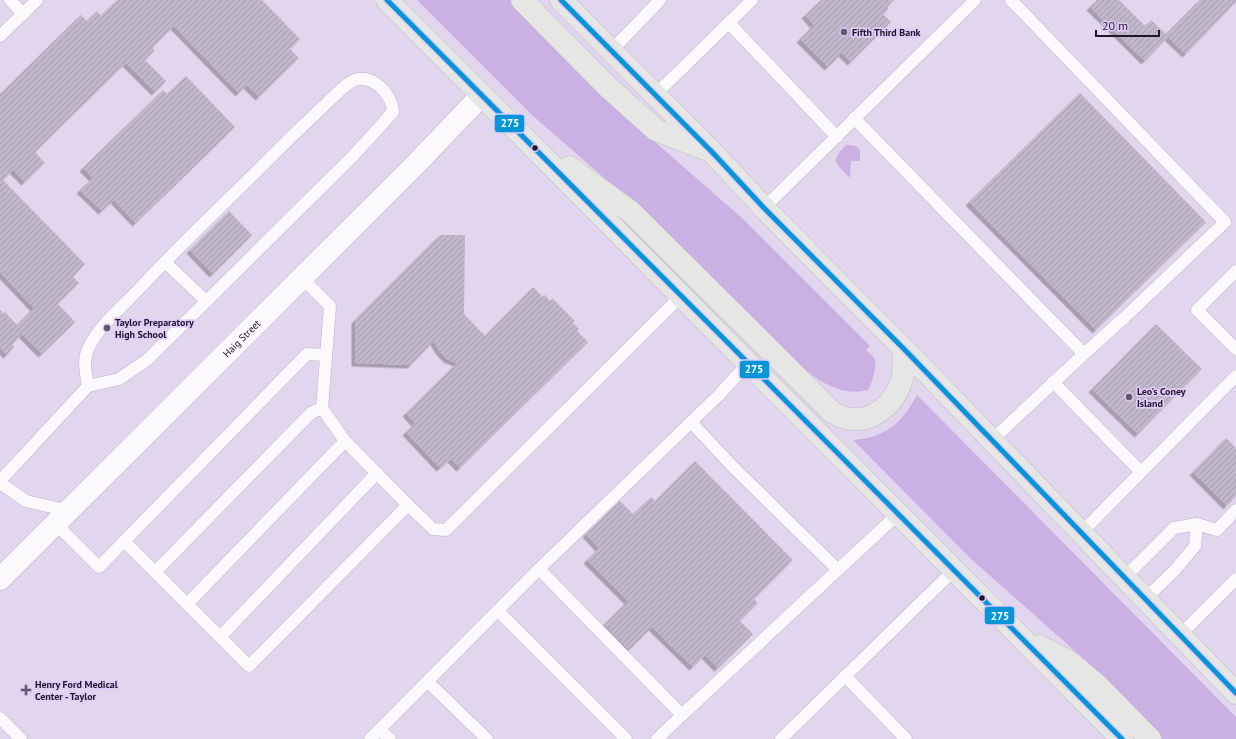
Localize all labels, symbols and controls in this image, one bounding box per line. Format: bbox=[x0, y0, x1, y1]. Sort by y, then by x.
scale bar bbox=[1096, 12, 1159, 38]
text: 20 m bbox=[1102, 18, 1128, 33]
place label: Fifth Third Bank bbox=[852, 26, 921, 39]
marker: Fifth Third Bank bbox=[839, 27, 849, 37]
line badge: 275 bbox=[494, 114, 525, 133]
text: 275 bbox=[501, 116, 519, 130]
unlabelled marker bbox=[530, 143, 540, 153]
place label: Taylor Preparatory High School bbox=[115, 316, 194, 341]
street label: Haig Street bbox=[220, 316, 263, 360]
marker: Taylor Preparatory High School bbox=[102, 323, 112, 333]
line badge: 275 bbox=[739, 360, 770, 379]
text: 275 bbox=[745, 362, 763, 376]
place label: Leo's Coney Island bbox=[1137, 385, 1186, 410]
marker: Leo's Coney Island bbox=[1124, 392, 1134, 402]
unlabelled marker bbox=[977, 593, 987, 603]
line badge: 275 bbox=[984, 606, 1015, 625]
text: 275 bbox=[991, 609, 1009, 623]
place label: Henry Ford Medical Center - Taylor bbox=[35, 678, 118, 703]
marker: Henry Ford Medical Center - Taylor bbox=[20, 684, 32, 696]

